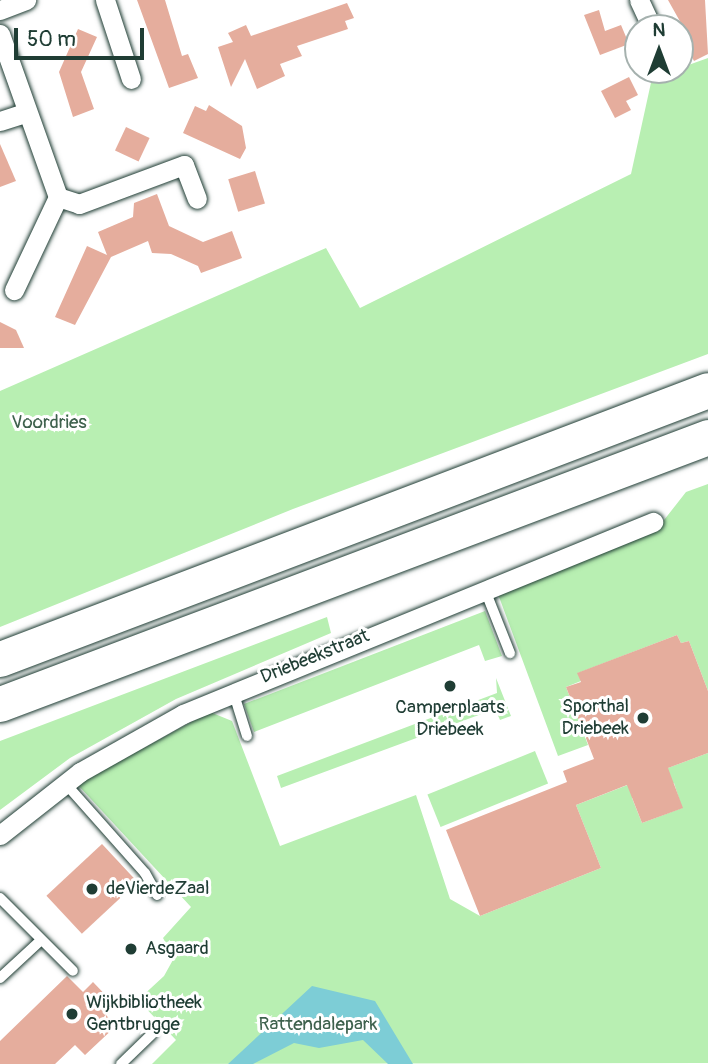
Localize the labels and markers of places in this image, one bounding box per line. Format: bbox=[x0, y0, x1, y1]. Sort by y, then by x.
marker: Camperplaats Driebeek bbox=[442, 678, 458, 694]
place label: Sporthal Driebeek bbox=[562, 696, 629, 740]
place label: Camperplaats Driebeek bbox=[395, 697, 505, 741]
marker: Sporthal Driebeek bbox=[635, 710, 651, 726]
place label: deVierdeZaal bbox=[106, 878, 209, 900]
marker: deVierdeZaal bbox=[84, 881, 100, 897]
place label: Asgaard bbox=[145, 938, 209, 960]
marker: Asgaard bbox=[123, 941, 139, 957]
place label: Wijkbibliotheek Gentbrugge bbox=[86, 992, 202, 1036]
marker: Wijkbibliotheek Gentbrugge bbox=[64, 1006, 80, 1022]

